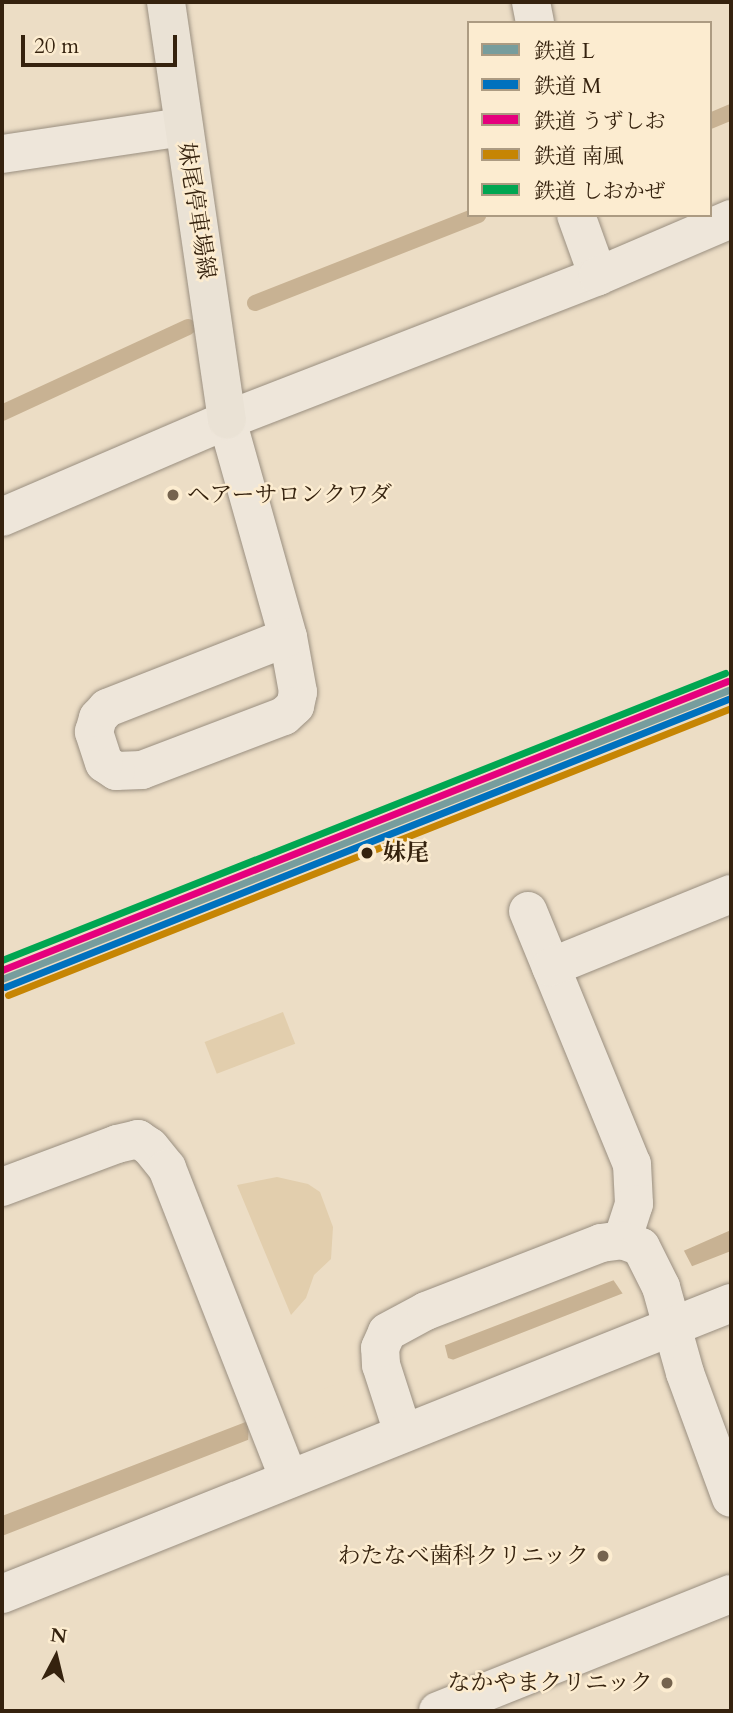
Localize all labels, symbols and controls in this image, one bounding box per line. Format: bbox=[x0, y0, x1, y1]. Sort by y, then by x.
scale bar bbox=[24, 21, 180, 65]
legend bbox=[467, 21, 712, 217]
text: 20 m bbox=[34, 32, 79, 61]
text: 鉄道 L bbox=[534, 37, 594, 66]
text: 鉄道 M bbox=[534, 72, 601, 101]
text: 鉄道 うずしお bbox=[534, 107, 666, 136]
street label: 妹尾停車場線 bbox=[172, 141, 220, 281]
text: 鉄道 南風 bbox=[534, 142, 624, 171]
text: 鉄道 しおかぜ bbox=[534, 177, 666, 206]
place label: ヘアーサロンクワダ bbox=[187, 481, 393, 509]
marker: ヘアーサロンクワダ bbox=[165, 487, 181, 503]
place label: 妹尾 bbox=[383, 839, 429, 867]
marker: 妹尾 bbox=[357, 843, 377, 863]
place label: わたなべ歯科クリニック bbox=[336, 1542, 589, 1570]
marker: わたなべ歯科クリニック bbox=[595, 1548, 611, 1564]
north arrow bbox=[21, 1622, 91, 1692]
text: N bbox=[49, 1622, 68, 1650]
place label: なかやまクリニック bbox=[446, 1669, 653, 1697]
marker: なかやまクリニック bbox=[659, 1675, 675, 1691]

